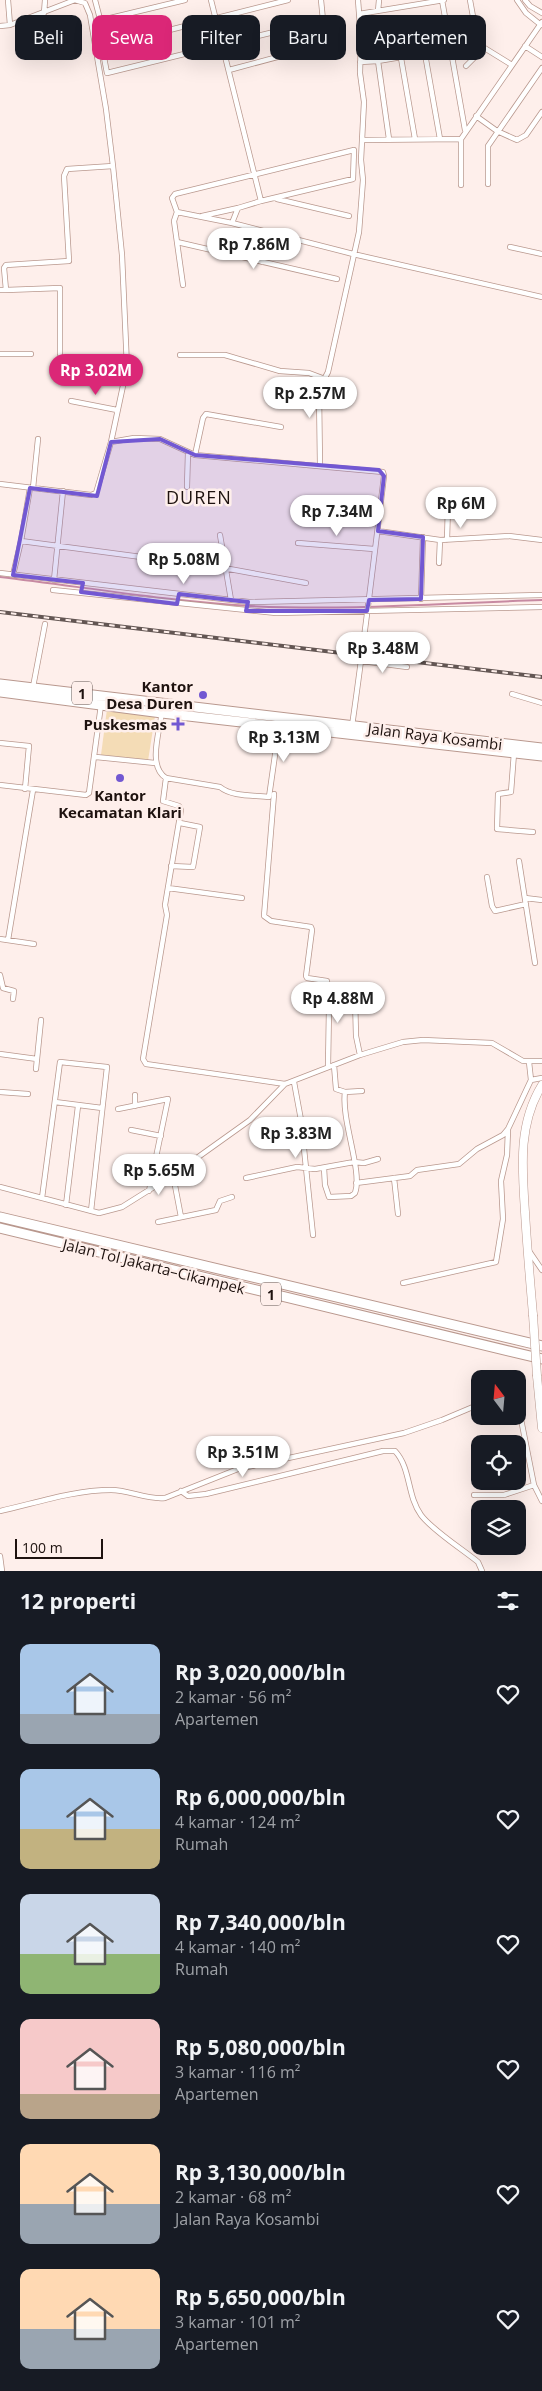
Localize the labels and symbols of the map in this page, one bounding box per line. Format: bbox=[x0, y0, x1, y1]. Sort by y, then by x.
pin: Rp 7.86M bbox=[202, 228, 306, 270]
pin: Rp 3.02M bbox=[44, 354, 148, 396]
pin: Rp 2.57M bbox=[258, 376, 362, 419]
district label: DUREN bbox=[166, 485, 232, 509]
pin: Rp 6M bbox=[426, 486, 496, 529]
pin: Rp 7.34M bbox=[285, 494, 389, 537]
pin: Rp 5.08M bbox=[132, 542, 236, 585]
pin: Rp 3.48M bbox=[331, 632, 435, 674]
place label: Kantor Desa Duren bbox=[106, 676, 193, 713]
road number: 1 bbox=[72, 681, 92, 704]
marker: Kantor Desa Duren bbox=[197, 689, 209, 701]
place label: Puskesmas bbox=[83, 714, 167, 734]
marker: Puskesmas bbox=[171, 717, 185, 731]
street label: Jalan Raya Kosambi bbox=[365, 718, 503, 754]
pin: Rp 3.13M bbox=[232, 720, 336, 763]
marker: Kantor Kecamatan Klari bbox=[114, 772, 126, 784]
place label: Kantor Kecamatan Klari bbox=[58, 785, 182, 822]
pin: Rp 4.88M bbox=[286, 982, 390, 1024]
pin: Rp 3.83M bbox=[244, 1116, 348, 1159]
pin: Rp 5.65M bbox=[107, 1154, 211, 1196]
street label: Jalan Tol Jakarta–Cikampek bbox=[59, 1233, 247, 1298]
road number: 1 bbox=[261, 1282, 281, 1306]
north arrow bbox=[471, 1370, 526, 1425]
pin: Rp 3.51M bbox=[191, 1436, 295, 1478]
scale bar bbox=[15, 1536, 102, 1559]

